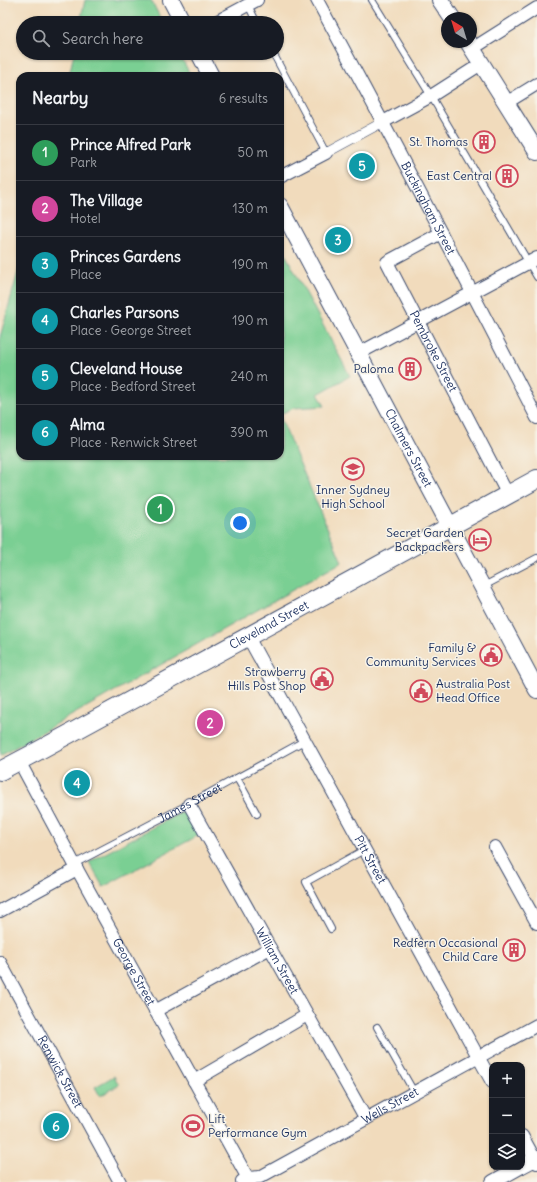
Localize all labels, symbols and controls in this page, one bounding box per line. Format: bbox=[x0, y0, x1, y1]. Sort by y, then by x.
north arrow bbox=[441, 12, 477, 48]
search box bbox=[16, 16, 284, 60]
icon: search bbox=[30, 27, 52, 49]
text: Search here bbox=[62, 29, 143, 48]
text: Nearby bbox=[32, 87, 88, 109]
text: 6 results bbox=[219, 90, 268, 107]
building icon: St. Thomas bbox=[471, 129, 497, 155]
place label: St. Thomas bbox=[409, 134, 468, 149]
text: Prince Alfred Park bbox=[70, 135, 191, 154]
text: 1 bbox=[42, 144, 48, 161]
text: 50 m bbox=[237, 144, 268, 161]
pin: 5 bbox=[349, 151, 375, 181]
text: Park bbox=[70, 154, 97, 171]
street label: Buckingham Street bbox=[398, 159, 459, 257]
building icon: East Central bbox=[494, 163, 520, 189]
place label: East Central bbox=[427, 168, 492, 183]
text: The Village bbox=[70, 191, 143, 210]
text: 2 bbox=[41, 200, 49, 217]
text: 130 m bbox=[232, 200, 268, 217]
text: Hotel bbox=[70, 210, 101, 227]
pin: 3 bbox=[325, 225, 351, 255]
text: Princes Gardens bbox=[70, 247, 181, 266]
text: 3 bbox=[41, 256, 49, 273]
text: 190 m bbox=[232, 256, 268, 273]
text: Place bbox=[70, 266, 101, 283]
text: Charles Parsons bbox=[70, 303, 179, 322]
street label: Pembroke Street bbox=[407, 308, 461, 394]
text: 4 bbox=[41, 312, 49, 329]
text: 190 m bbox=[232, 312, 268, 329]
text: Place · George Street bbox=[70, 322, 191, 339]
building icon: Paloma bbox=[397, 356, 423, 382]
text: Cleveland House bbox=[70, 359, 183, 378]
place label: Paloma bbox=[353, 361, 394, 376]
text: 5 bbox=[41, 368, 49, 385]
text: 240 m bbox=[231, 368, 268, 385]
text: Place · Bedford Street bbox=[70, 378, 196, 395]
street label: Chalmers Street bbox=[382, 406, 436, 490]
text: Alma bbox=[70, 415, 105, 434]
text: 6 bbox=[41, 424, 49, 441]
text: 390 m bbox=[230, 424, 268, 441]
text: Place · Renwick Street bbox=[70, 434, 197, 451]
school or university icon: Inner Sydney High School bbox=[340, 456, 366, 482]
place label: Inner Sydney High School bbox=[316, 482, 390, 511]
pin: 1 bbox=[147, 494, 173, 524]
your location bbox=[230, 513, 250, 533]
place label: Secret Garden Backpackers bbox=[386, 525, 464, 554]
hotel icon: Secret Garden Backpackers bbox=[467, 527, 493, 553]
street label: Cleveland Street bbox=[227, 597, 311, 652]
place label: Family & Community Services bbox=[366, 640, 476, 669]
public building icon: Family & Community Services bbox=[478, 642, 504, 668]
place label: Strawberry Hills Post Shop bbox=[228, 664, 306, 693]
public building icon: Strawberry Hills Post Shop bbox=[309, 666, 335, 692]
place label: Australia Post Head Office bbox=[436, 676, 510, 705]
public building icon: Australia Post Head Office bbox=[408, 678, 434, 704]
pin: 2 bbox=[197, 708, 223, 738]
pin: 4 bbox=[64, 768, 90, 798]
street label: James Street bbox=[155, 779, 224, 826]
street label: Pitt Street bbox=[351, 833, 390, 886]
street label: William Street bbox=[253, 925, 302, 997]
street label: George Street bbox=[110, 935, 159, 1008]
place label: Redfern Occasional Child Care bbox=[393, 935, 498, 964]
building icon: Redfern Occasional Child Care bbox=[501, 937, 527, 963]
street label: Renwick Street bbox=[35, 1033, 86, 1110]
map controls bbox=[489, 1062, 525, 1170]
button: + bbox=[489, 1062, 525, 1098]
street label: Wells Street bbox=[359, 1084, 421, 1127]
button: − bbox=[489, 1098, 525, 1134]
pin: 6 bbox=[43, 1111, 69, 1141]
place label: Lift Performance Gym bbox=[208, 1111, 308, 1140]
sports icon: Lift Performance Gym bbox=[180, 1113, 206, 1139]
button: layers bbox=[489, 1134, 525, 1170]

